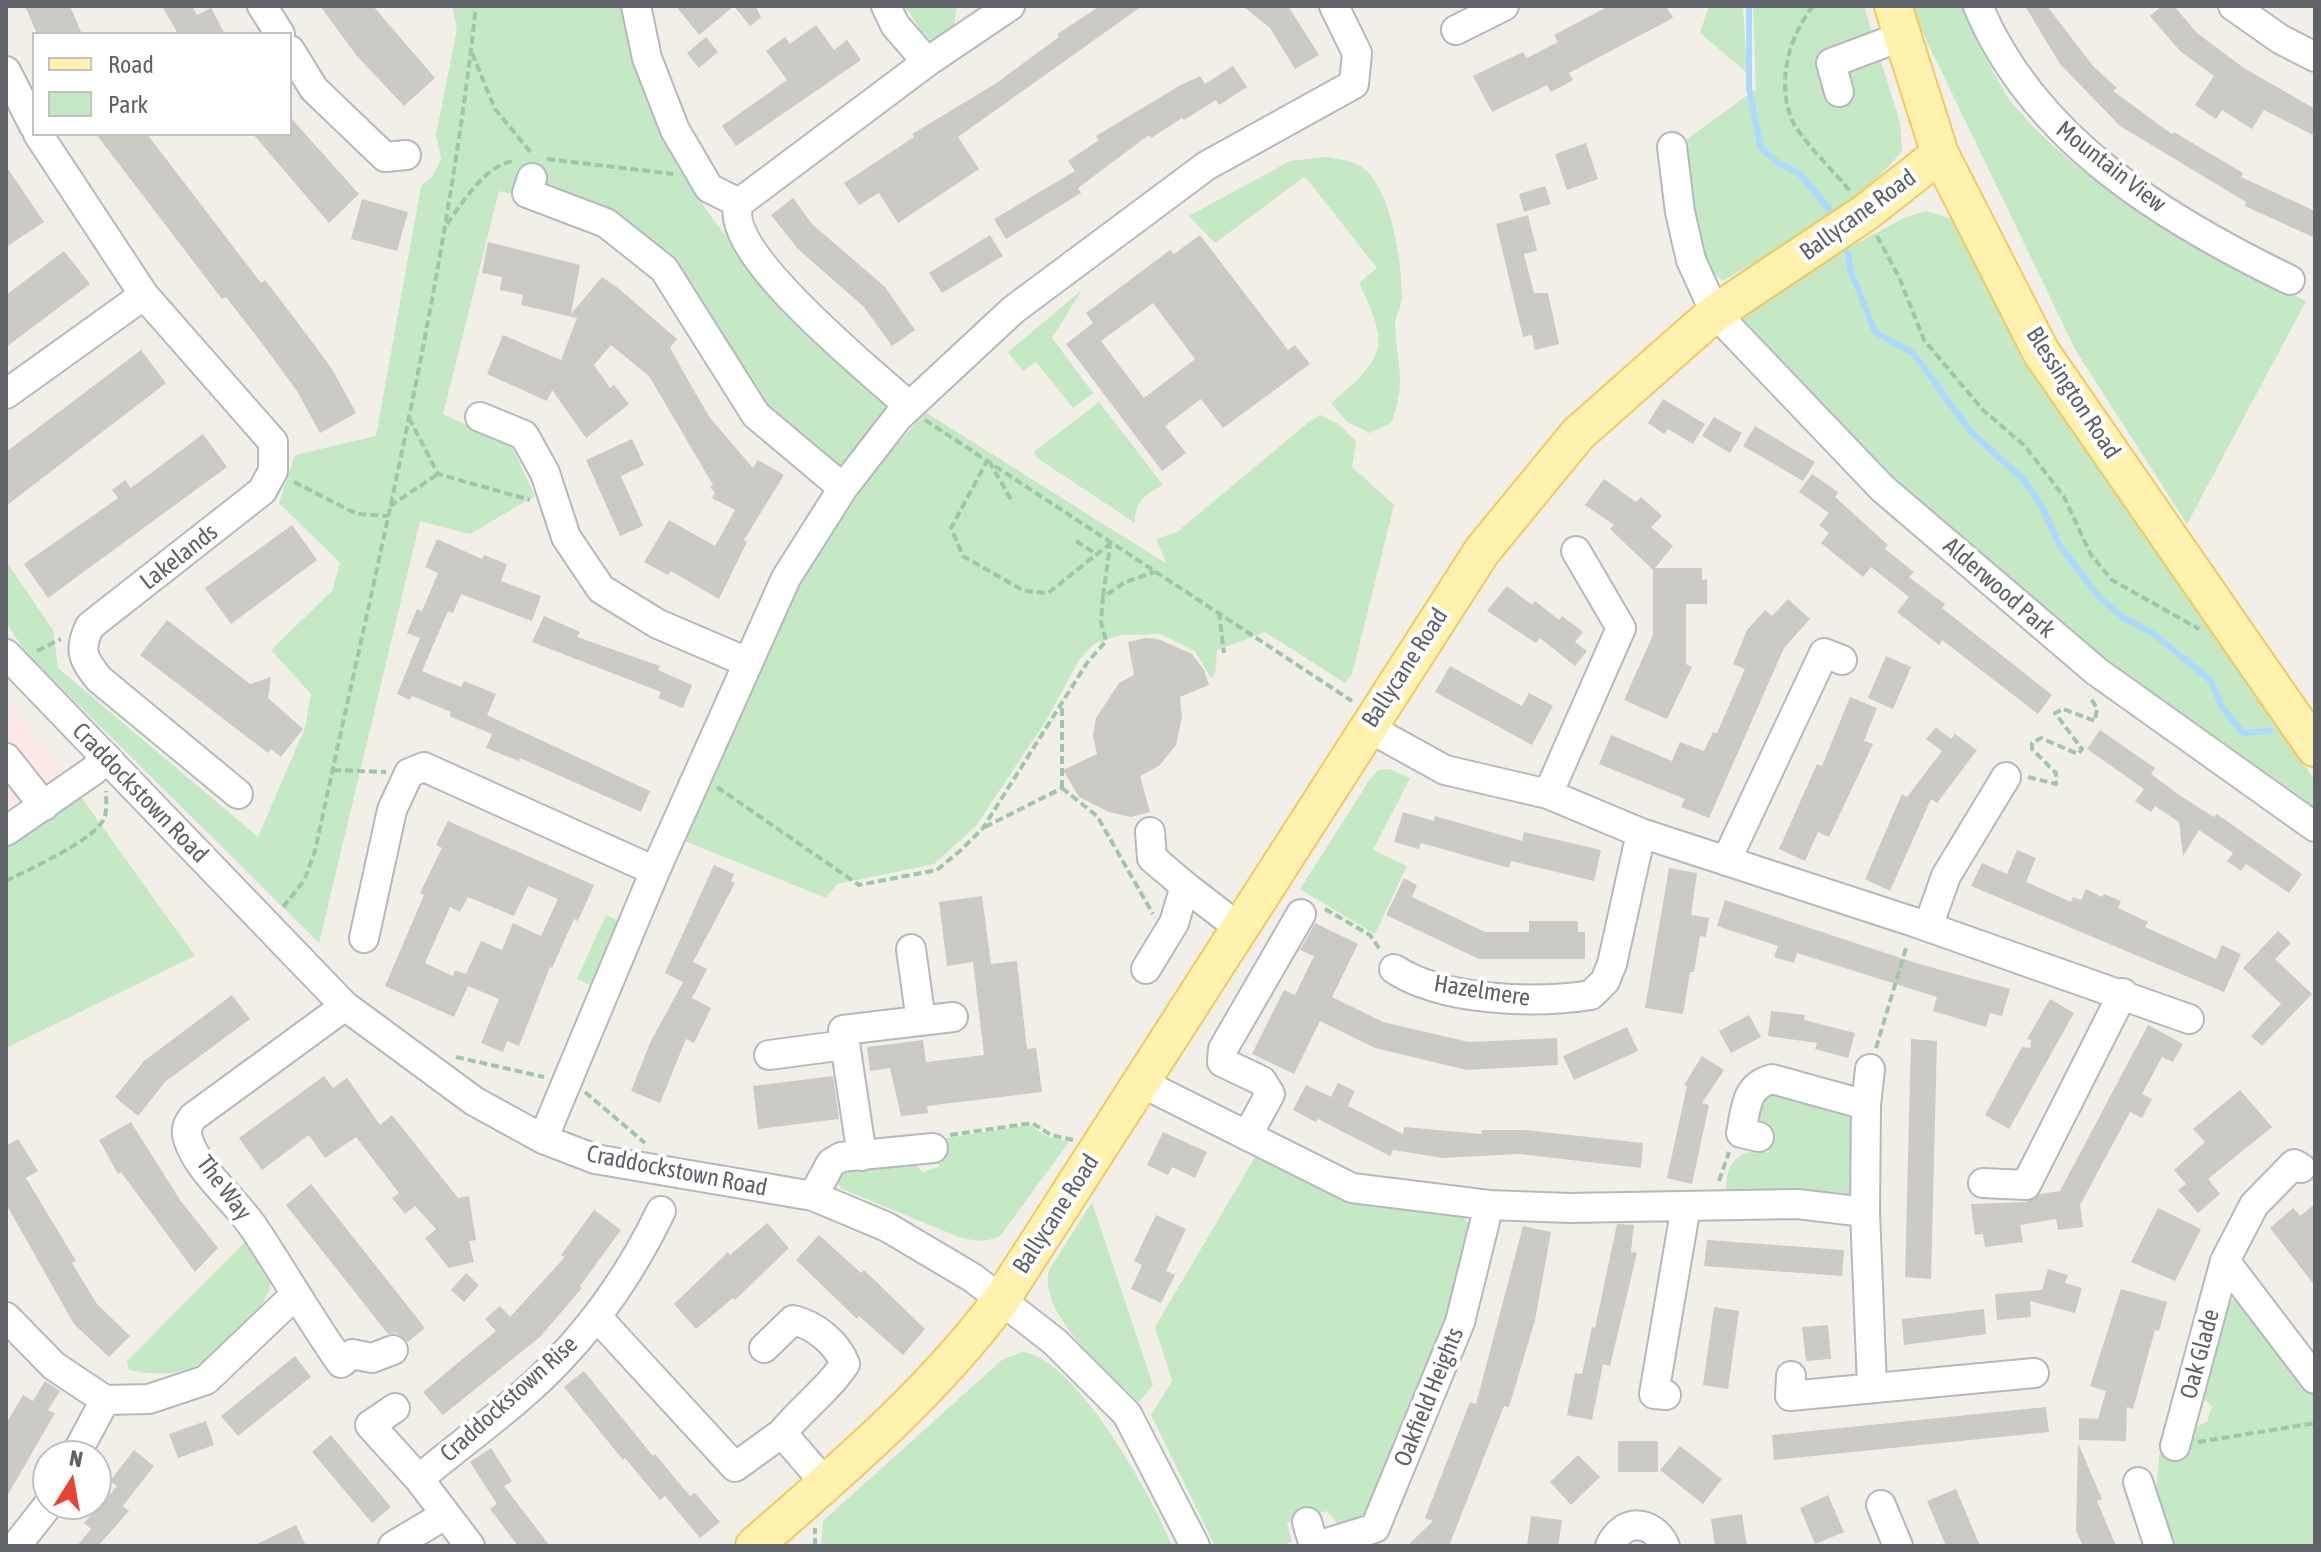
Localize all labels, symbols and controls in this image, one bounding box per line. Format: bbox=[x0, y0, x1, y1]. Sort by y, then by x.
legend bbox=[32, 32, 292, 136]
text: Road bbox=[108, 51, 154, 78]
text: Park bbox=[108, 91, 148, 118]
street label: Mountain View bbox=[2050, 115, 2172, 219]
street label: Ballycane Road bbox=[1794, 163, 1922, 267]
street label: Blessington Road bbox=[2020, 322, 2126, 464]
street label: Lakelands bbox=[135, 518, 223, 596]
street label: Alderwood Park bbox=[1937, 532, 2061, 644]
street label: Ballycane Road bbox=[1356, 603, 1454, 733]
street label: Craddockstown Road bbox=[66, 717, 214, 869]
street label: Hazelmere bbox=[1432, 969, 1532, 1013]
street label: Craddockstown Road bbox=[584, 1139, 770, 1203]
street label: Ballycane Road bbox=[1007, 1149, 1105, 1279]
street label: The Way bbox=[190, 1150, 258, 1226]
street label: Oak Glade bbox=[2174, 1306, 2226, 1402]
street label: Oakfield Heights bbox=[1388, 1323, 1470, 1471]
street label: Craddockstown Rise bbox=[435, 1330, 583, 1468]
north arrow bbox=[32, 1440, 112, 1520]
text: N bbox=[67, 1444, 85, 1472]

